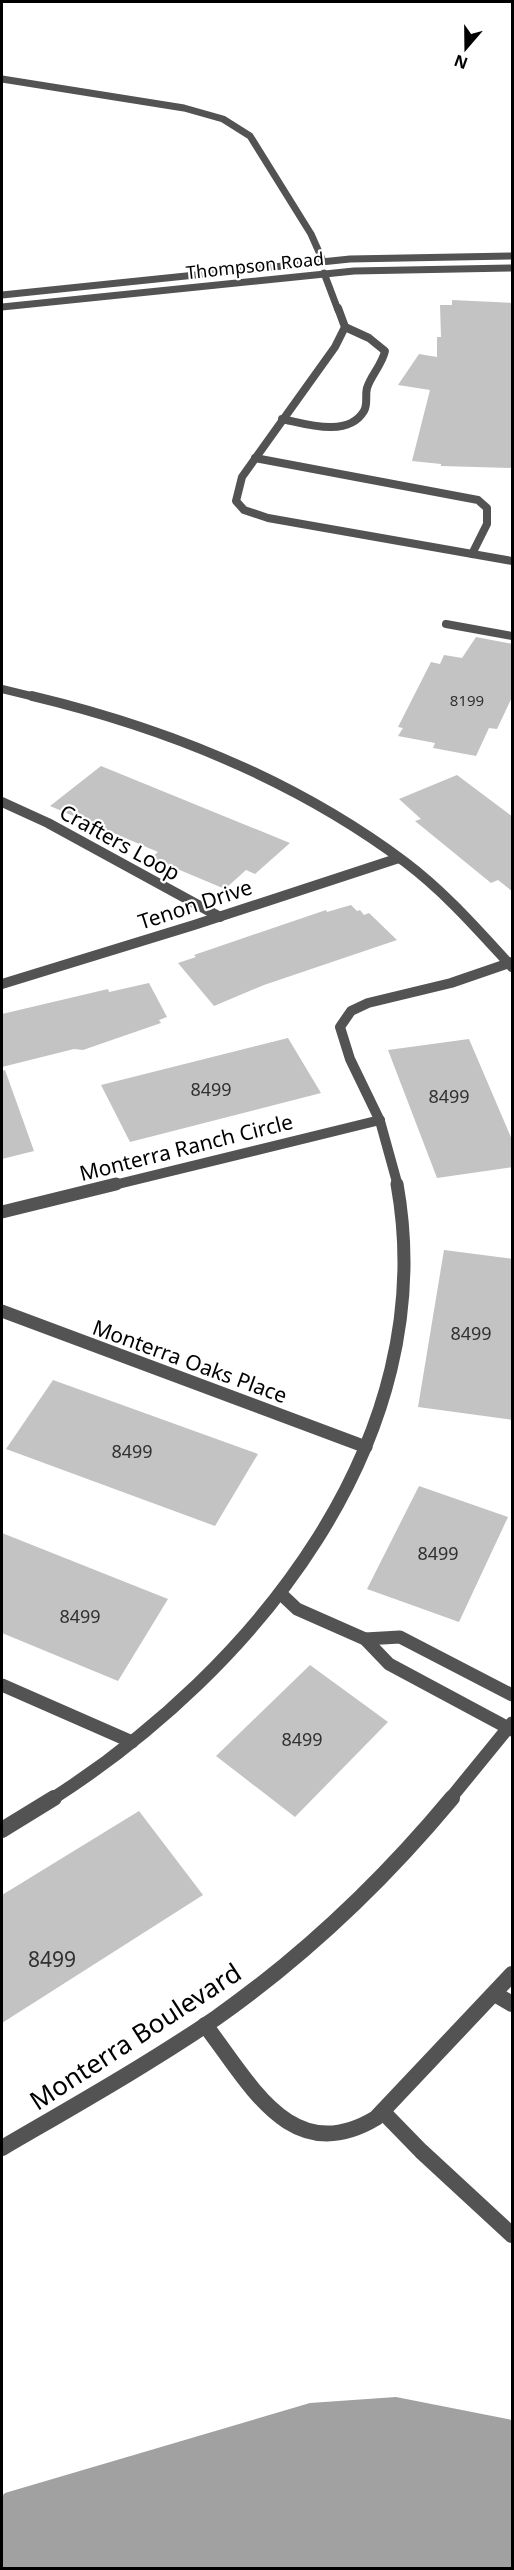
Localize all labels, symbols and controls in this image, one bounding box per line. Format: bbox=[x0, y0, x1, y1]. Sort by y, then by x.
north arrow bbox=[436, 18, 496, 78]
text: N bbox=[451, 50, 471, 75]
street label: Thompson Road bbox=[185, 246, 325, 284]
house number: 8199 bbox=[450, 690, 484, 710]
street label: Crafters Loop bbox=[55, 797, 185, 887]
street label: Tenon Drive bbox=[135, 872, 255, 936]
house number: 8499 bbox=[190, 1077, 232, 1101]
house number: 8499 bbox=[428, 1084, 470, 1108]
street label: Monterra Ranch Circle bbox=[76, 1107, 296, 1187]
street label: Monterra Oaks Place bbox=[89, 1313, 291, 1409]
house number: 8499 bbox=[450, 1321, 492, 1345]
house number: 8499 bbox=[111, 1439, 153, 1463]
house number: 8499 bbox=[417, 1541, 459, 1565]
house number: 8499 bbox=[59, 1604, 101, 1628]
house number: 8499 bbox=[281, 1727, 323, 1751]
house number: 8499 bbox=[28, 1945, 76, 1973]
street label: Monterra Boulevard bbox=[22, 1954, 248, 2118]

